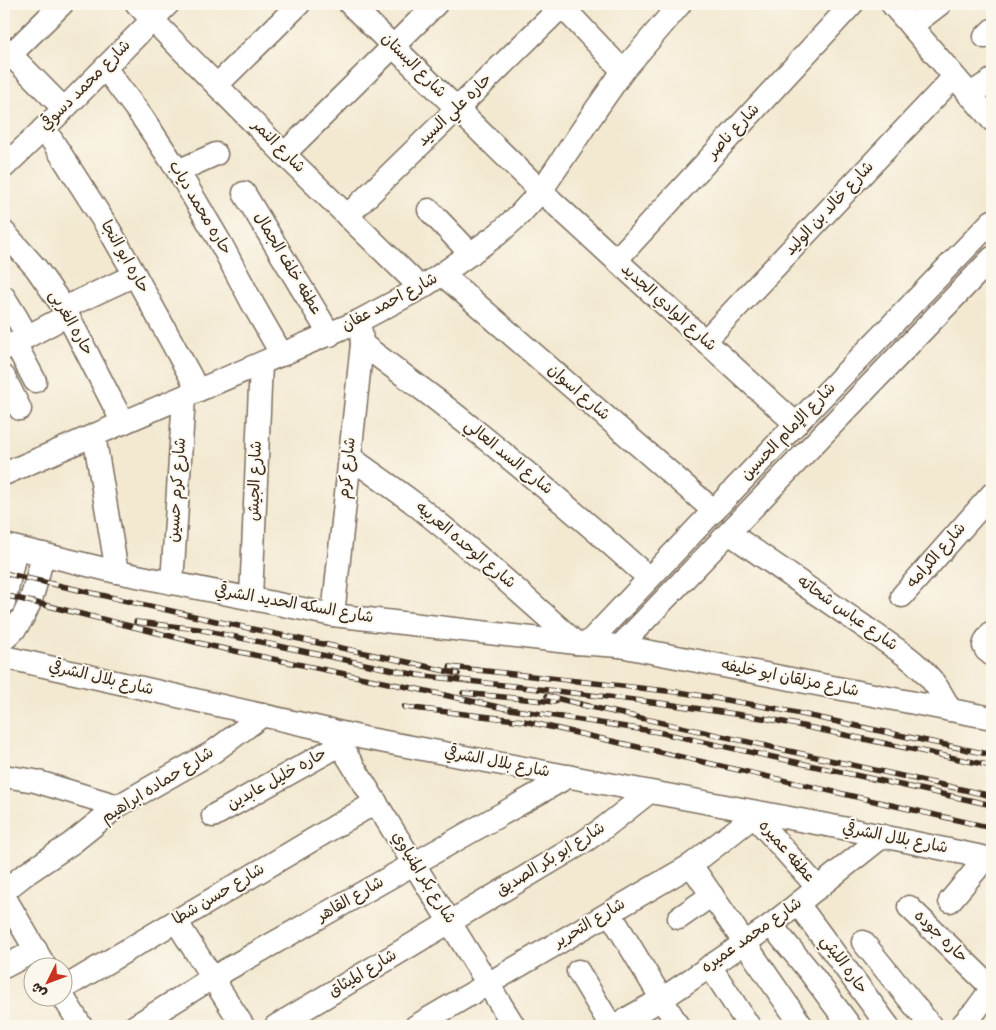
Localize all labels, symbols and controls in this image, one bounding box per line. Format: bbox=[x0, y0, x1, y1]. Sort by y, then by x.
street label: شارع البستان bbox=[375, 28, 451, 104]
street label: شارع محمد دسوقي bbox=[35, 35, 137, 137]
street label: حاره علي السيد bbox=[413, 69, 499, 153]
street label: شارع ناصر bbox=[701, 99, 766, 166]
street label: شارع النمر bbox=[245, 114, 310, 179]
street label: حاره محمد دياب bbox=[162, 157, 236, 260]
street label: شارع خالد بن الوليد bbox=[780, 157, 880, 261]
street label: عطفه خلف الجمال bbox=[247, 208, 327, 320]
street label: حاره ابو النجا bbox=[94, 216, 154, 298]
street label: شارع الوادي الجديد bbox=[615, 259, 721, 357]
street label: شارع احمد عفان bbox=[338, 268, 442, 338]
street label: حاره الغربى bbox=[42, 286, 98, 360]
street label: شارع اسوان bbox=[542, 359, 614, 427]
street label: شارع الإمام الحسين bbox=[736, 378, 842, 486]
street label: شارع السد العالي bbox=[458, 415, 557, 502]
street label: شارع كرم bbox=[333, 436, 363, 500]
street label: شارع كرم حسين bbox=[163, 437, 193, 543]
street label: شارع الجيش bbox=[243, 440, 269, 522]
street label: شارع الوحده العربيه bbox=[410, 497, 520, 595]
street label: شارع الكرامه bbox=[902, 518, 972, 594]
street label: شارع عباس شحاته bbox=[792, 571, 902, 657]
street label: شارع السكه الحديد الشرقي bbox=[213, 579, 376, 630]
street label: شارع مزلقان ابو خليفه bbox=[719, 654, 861, 704]
street label: شارع بلال الشرقي bbox=[46, 655, 156, 702]
street label: شارع بلال الشرقي bbox=[442, 741, 552, 785]
street label: شارع حماده ابراهيم bbox=[97, 742, 219, 830]
street label: حاره خليل عابدين bbox=[223, 743, 331, 817]
street label: عطفه عميره bbox=[752, 816, 820, 888]
street label: شارع ابو بكر الصديق bbox=[492, 817, 610, 903]
street label: شارع بلال الشرقي bbox=[840, 817, 950, 861]
street label: شارع بكر المنياوي bbox=[385, 827, 461, 929]
street label: شارع حسن شطا bbox=[169, 858, 269, 932]
street label: شارع القاهر bbox=[311, 872, 389, 929]
street label: شارع محمد عميره bbox=[697, 893, 807, 979]
street label: شارع التحرير bbox=[548, 894, 630, 955]
street label: حاره جوده bbox=[908, 906, 972, 969]
street label: حاره الليثي bbox=[813, 931, 872, 1000]
street label: شارع الميثاق bbox=[324, 944, 402, 1004]
north arrow bbox=[22, 958, 72, 1008]
text: ش bbox=[27, 977, 52, 1002]

